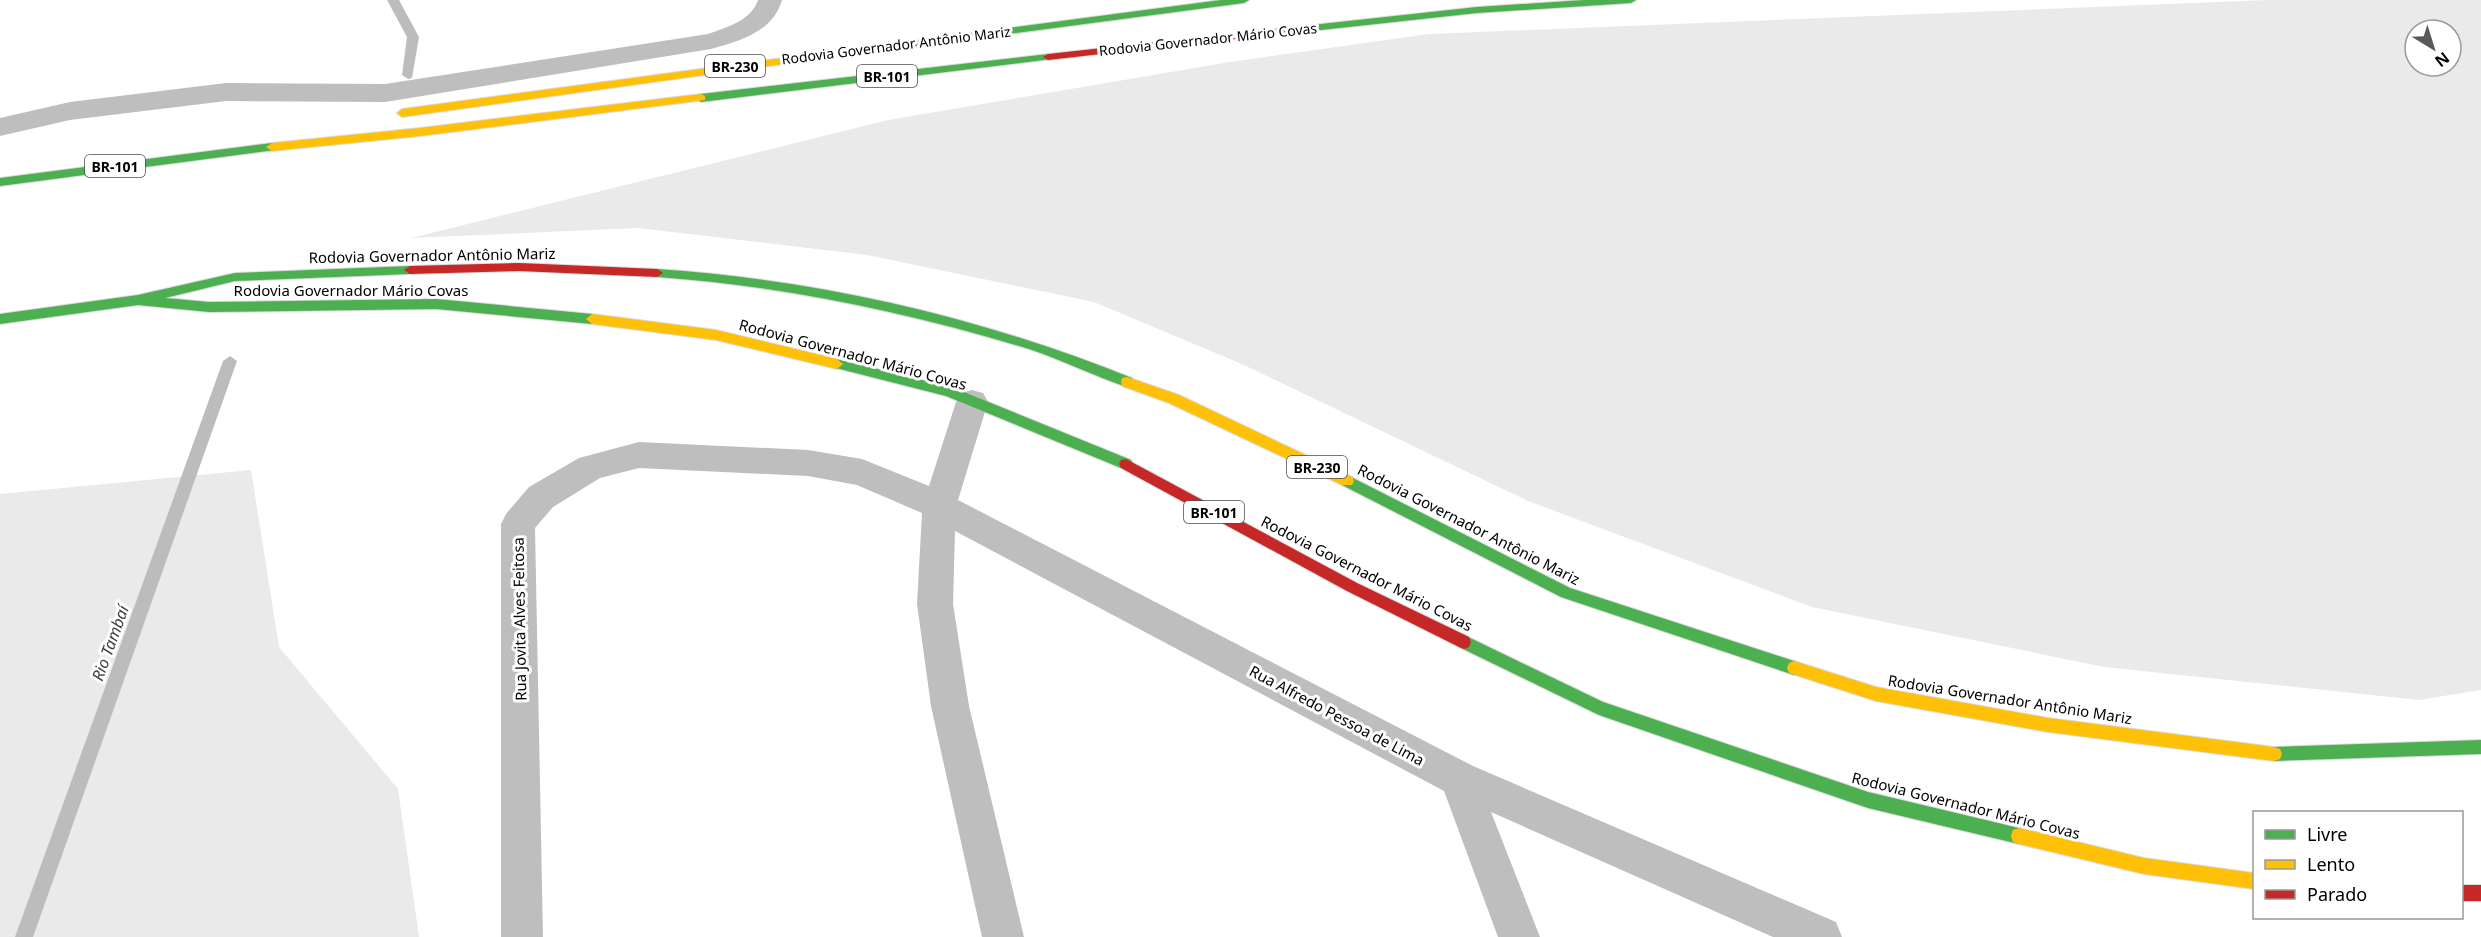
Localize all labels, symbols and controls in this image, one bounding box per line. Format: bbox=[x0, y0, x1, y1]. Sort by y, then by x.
street label: Rodovia Governador Mário Covas bbox=[1098, 18, 1318, 60]
north arrow bbox=[2403, 18, 2463, 78]
street label: Rodovia Governador Antônio Mariz bbox=[780, 21, 1012, 68]
text: N bbox=[2430, 47, 2454, 72]
road number: BR-230 bbox=[705, 55, 765, 77]
road number: BR-101 bbox=[857, 65, 917, 87]
road number: BR-101 bbox=[85, 155, 145, 177]
street label: Rodovia Governador Antônio Mariz bbox=[308, 243, 556, 267]
street label: Rodovia Governador Mário Covas bbox=[234, 280, 468, 300]
street label: Rodovia Governador Mário Covas bbox=[737, 314, 969, 394]
road number: BR-230 bbox=[1287, 456, 1347, 478]
street label: Rodovia Governador Antônio Mariz bbox=[1354, 459, 1584, 589]
road number: BR-101 bbox=[1184, 501, 1244, 523]
street label: Rodovia Governador Mário Covas bbox=[1258, 511, 1476, 635]
street label: Rua Jovita Alves Feitosa bbox=[508, 537, 530, 701]
water label: Rio Tambaí bbox=[86, 600, 134, 684]
street label: Rua Alfredo Pessoa de Lima bbox=[1246, 660, 1428, 770]
street label: Rodovia Governador Antônio Mariz bbox=[1887, 670, 2133, 728]
street label: Rodovia Governador Mário Covas bbox=[1850, 767, 2082, 843]
legend bbox=[2253, 811, 2463, 919]
text: Livre bbox=[2307, 822, 2347, 846]
text: Lento bbox=[2307, 852, 2355, 876]
text: Parado bbox=[2307, 882, 2367, 906]

